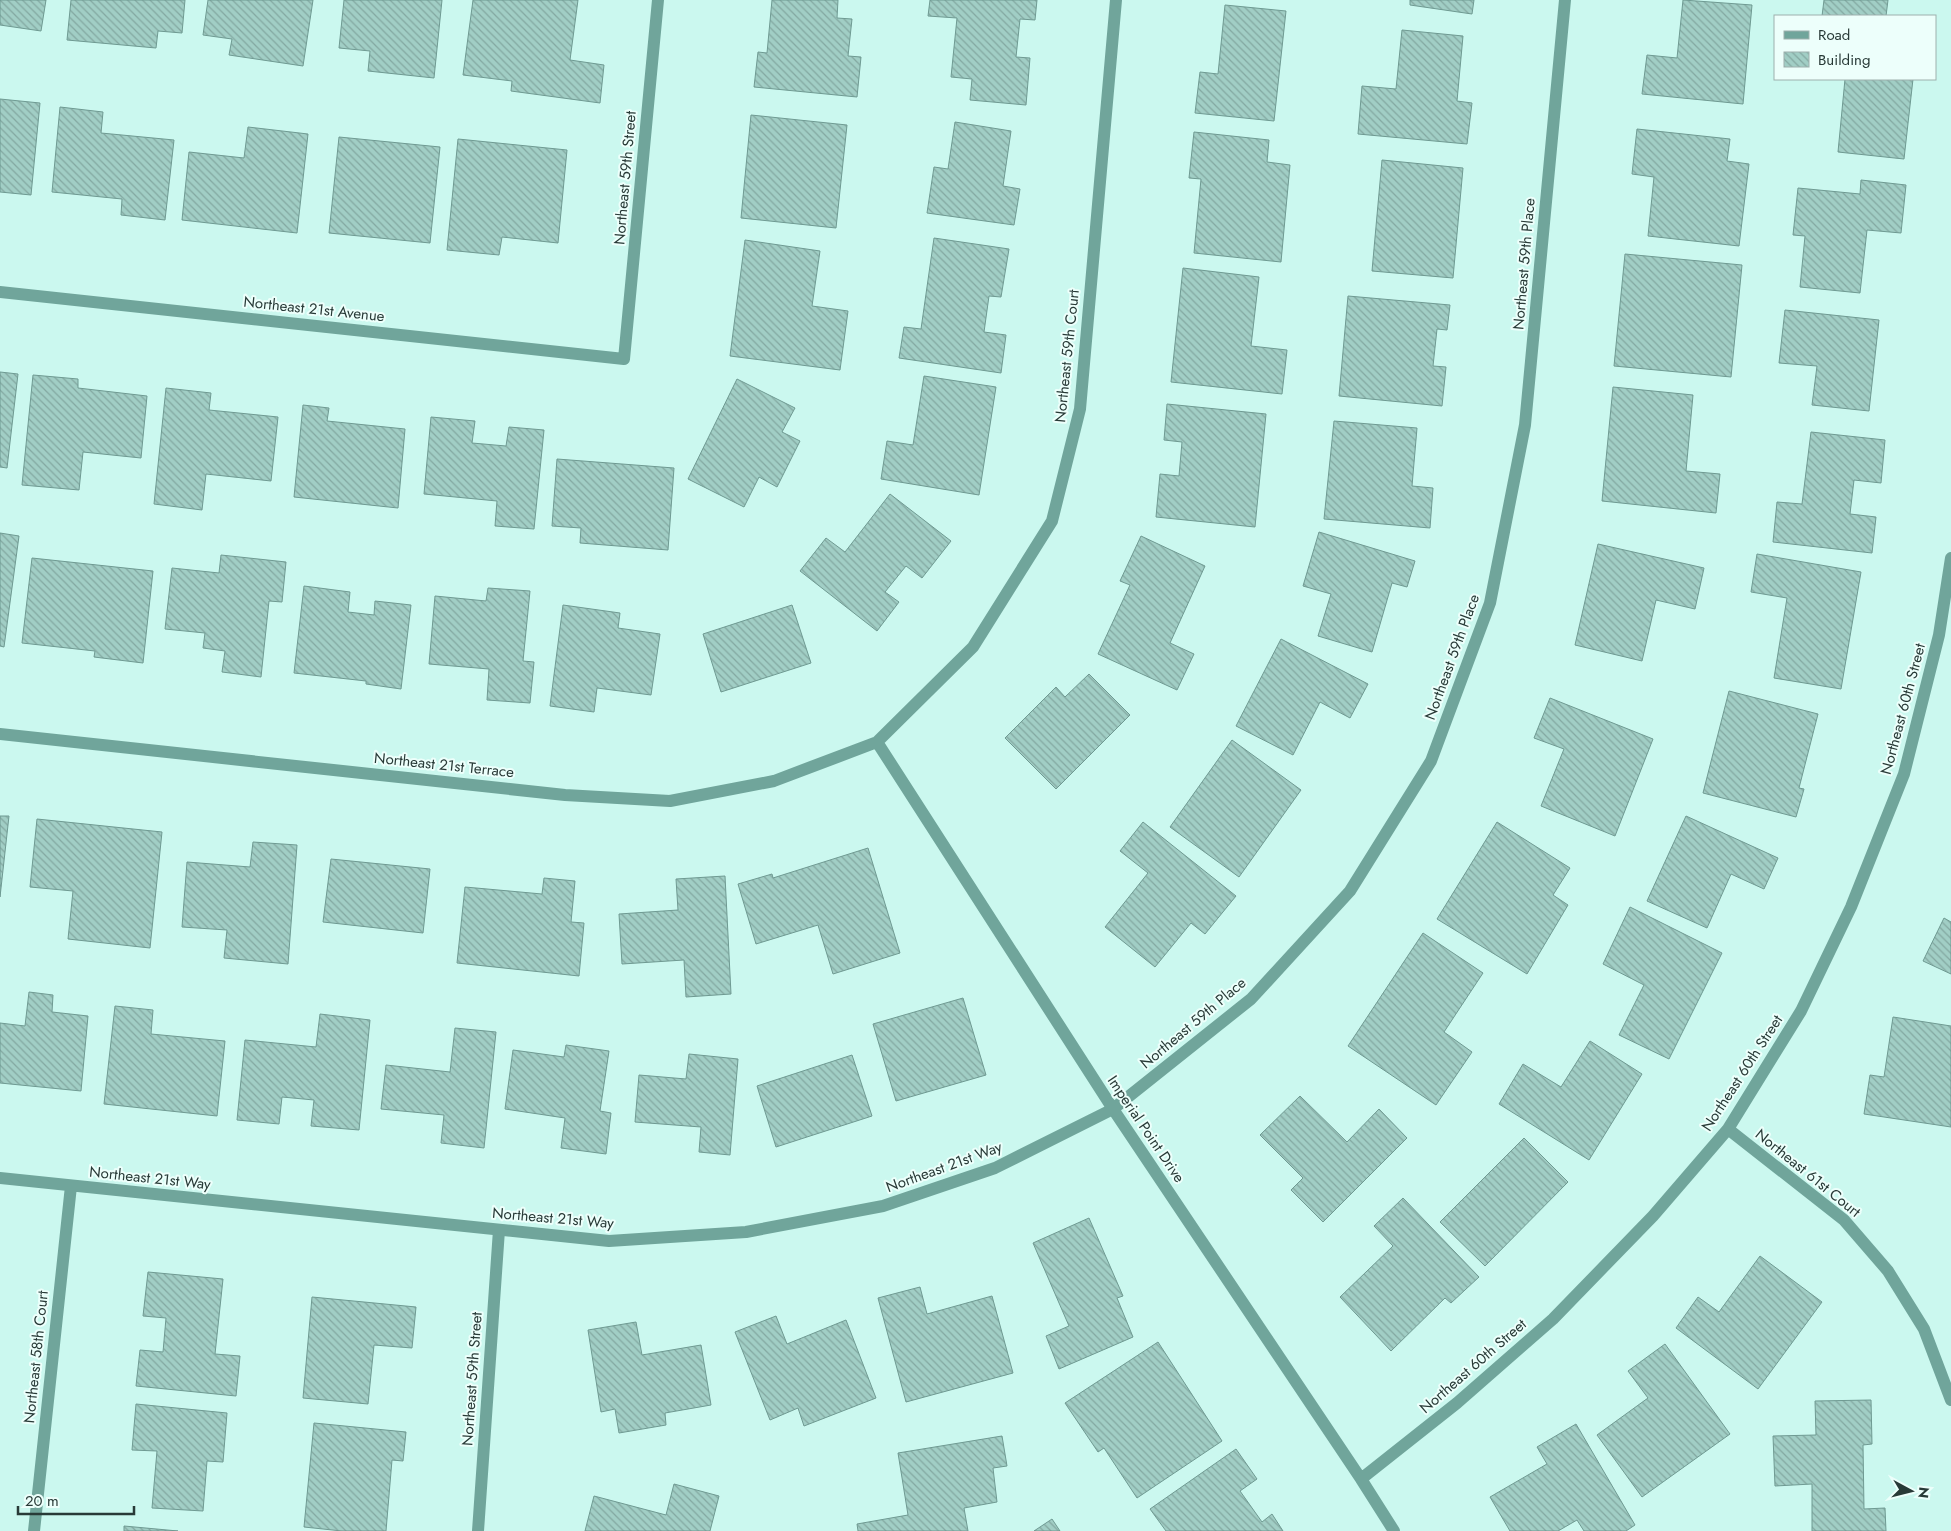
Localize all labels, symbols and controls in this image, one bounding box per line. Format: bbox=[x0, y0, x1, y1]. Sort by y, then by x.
legend bbox=[1774, 15, 1936, 80]
text: Road bbox=[1818, 24, 1850, 46]
text: Building bbox=[1818, 49, 1870, 71]
street label: Northeast 59th Street bbox=[608, 110, 642, 246]
street label: Northeast 59th Place bbox=[1507, 197, 1541, 331]
street label: Northeast 59th Court bbox=[1049, 288, 1085, 424]
street label: Northeast 21st Avenue bbox=[242, 291, 386, 327]
street label: Northeast 59th Place bbox=[1419, 591, 1485, 723]
street label: Northeast 60th Street bbox=[1875, 641, 1931, 777]
street label: Northeast 21st Terrace bbox=[373, 747, 515, 783]
street label: Northeast 59th Place bbox=[1135, 972, 1251, 1074]
street label: Northeast 60th Street bbox=[1696, 1010, 1788, 1136]
street label: Imperial Point Drive bbox=[1102, 1071, 1190, 1187]
street label: Northeast 61st Court bbox=[1751, 1123, 1866, 1223]
street label: Northeast 21st Way bbox=[883, 1136, 1005, 1198]
street label: Northeast 21st Way bbox=[88, 1161, 212, 1195]
street label: Northeast 21st Way bbox=[491, 1202, 615, 1234]
street label: Northeast 58th Court bbox=[18, 1289, 54, 1424]
street label: Northeast 59th Street bbox=[456, 1311, 488, 1447]
street label: Northeast 60th Street bbox=[1415, 1313, 1531, 1419]
north arrow bbox=[1886, 1466, 1936, 1516]
scale bar bbox=[18, 1484, 134, 1516]
text: N bbox=[1913, 1486, 1935, 1499]
text: 20 m bbox=[25, 1490, 59, 1512]

